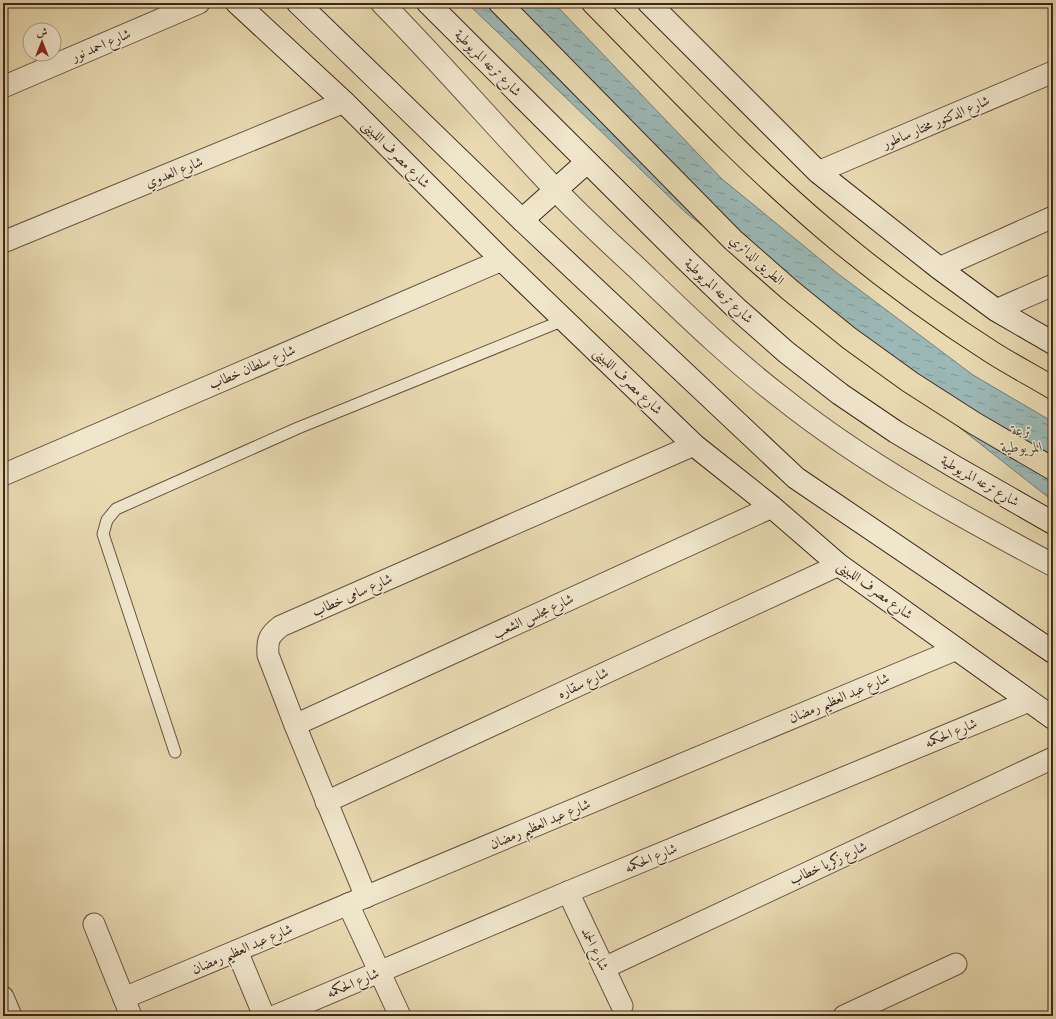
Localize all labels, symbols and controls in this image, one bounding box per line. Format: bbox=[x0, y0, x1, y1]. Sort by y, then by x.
north arrow bbox=[22, 22, 62, 62]
street label: شارع احمد نور bbox=[67, 24, 134, 69]
text: ش bbox=[37, 25, 48, 40]
street label: شارع ترعه المريوطية bbox=[449, 25, 526, 102]
street label: شارع الدكتور مختار ساطور bbox=[878, 91, 993, 156]
street label: شارع مصرف اللبينى bbox=[356, 116, 434, 194]
street label: شارع العدوي bbox=[142, 152, 206, 194]
street label: الطريق الدائري bbox=[724, 230, 788, 291]
street label: شارع ترعه المريوطية bbox=[679, 254, 758, 329]
street label: شارع سلطان خطاب bbox=[206, 340, 299, 396]
street label: شارع مصرف اللبينى bbox=[588, 343, 667, 420]
water label: ترعة المريوطية bbox=[999, 420, 1043, 457]
street label: شارع ترعه المريوطية bbox=[936, 451, 1023, 513]
street label: شارع مصرف اللبينى bbox=[832, 556, 917, 626]
street label: شارع سامى خطاب bbox=[309, 569, 396, 623]
street label: شارع مجلس الشعب bbox=[490, 589, 577, 645]
street label: شارع سقاره bbox=[554, 663, 612, 705]
street label: شارع عبد العظيم رمضان bbox=[786, 668, 894, 731]
street label: شارع الحكمه bbox=[922, 713, 981, 754]
street label: شارع عبد العظيم رمضان bbox=[487, 794, 595, 857]
street label: شارع زكريا خطاب bbox=[786, 837, 871, 891]
street label: شارع الحكمه bbox=[622, 838, 681, 879]
street label: شارع عبد العظيم رمضان bbox=[189, 919, 297, 982]
street label: شارع الحمد bbox=[575, 924, 614, 975]
street label: شارع الحكمه bbox=[324, 963, 383, 1004]

